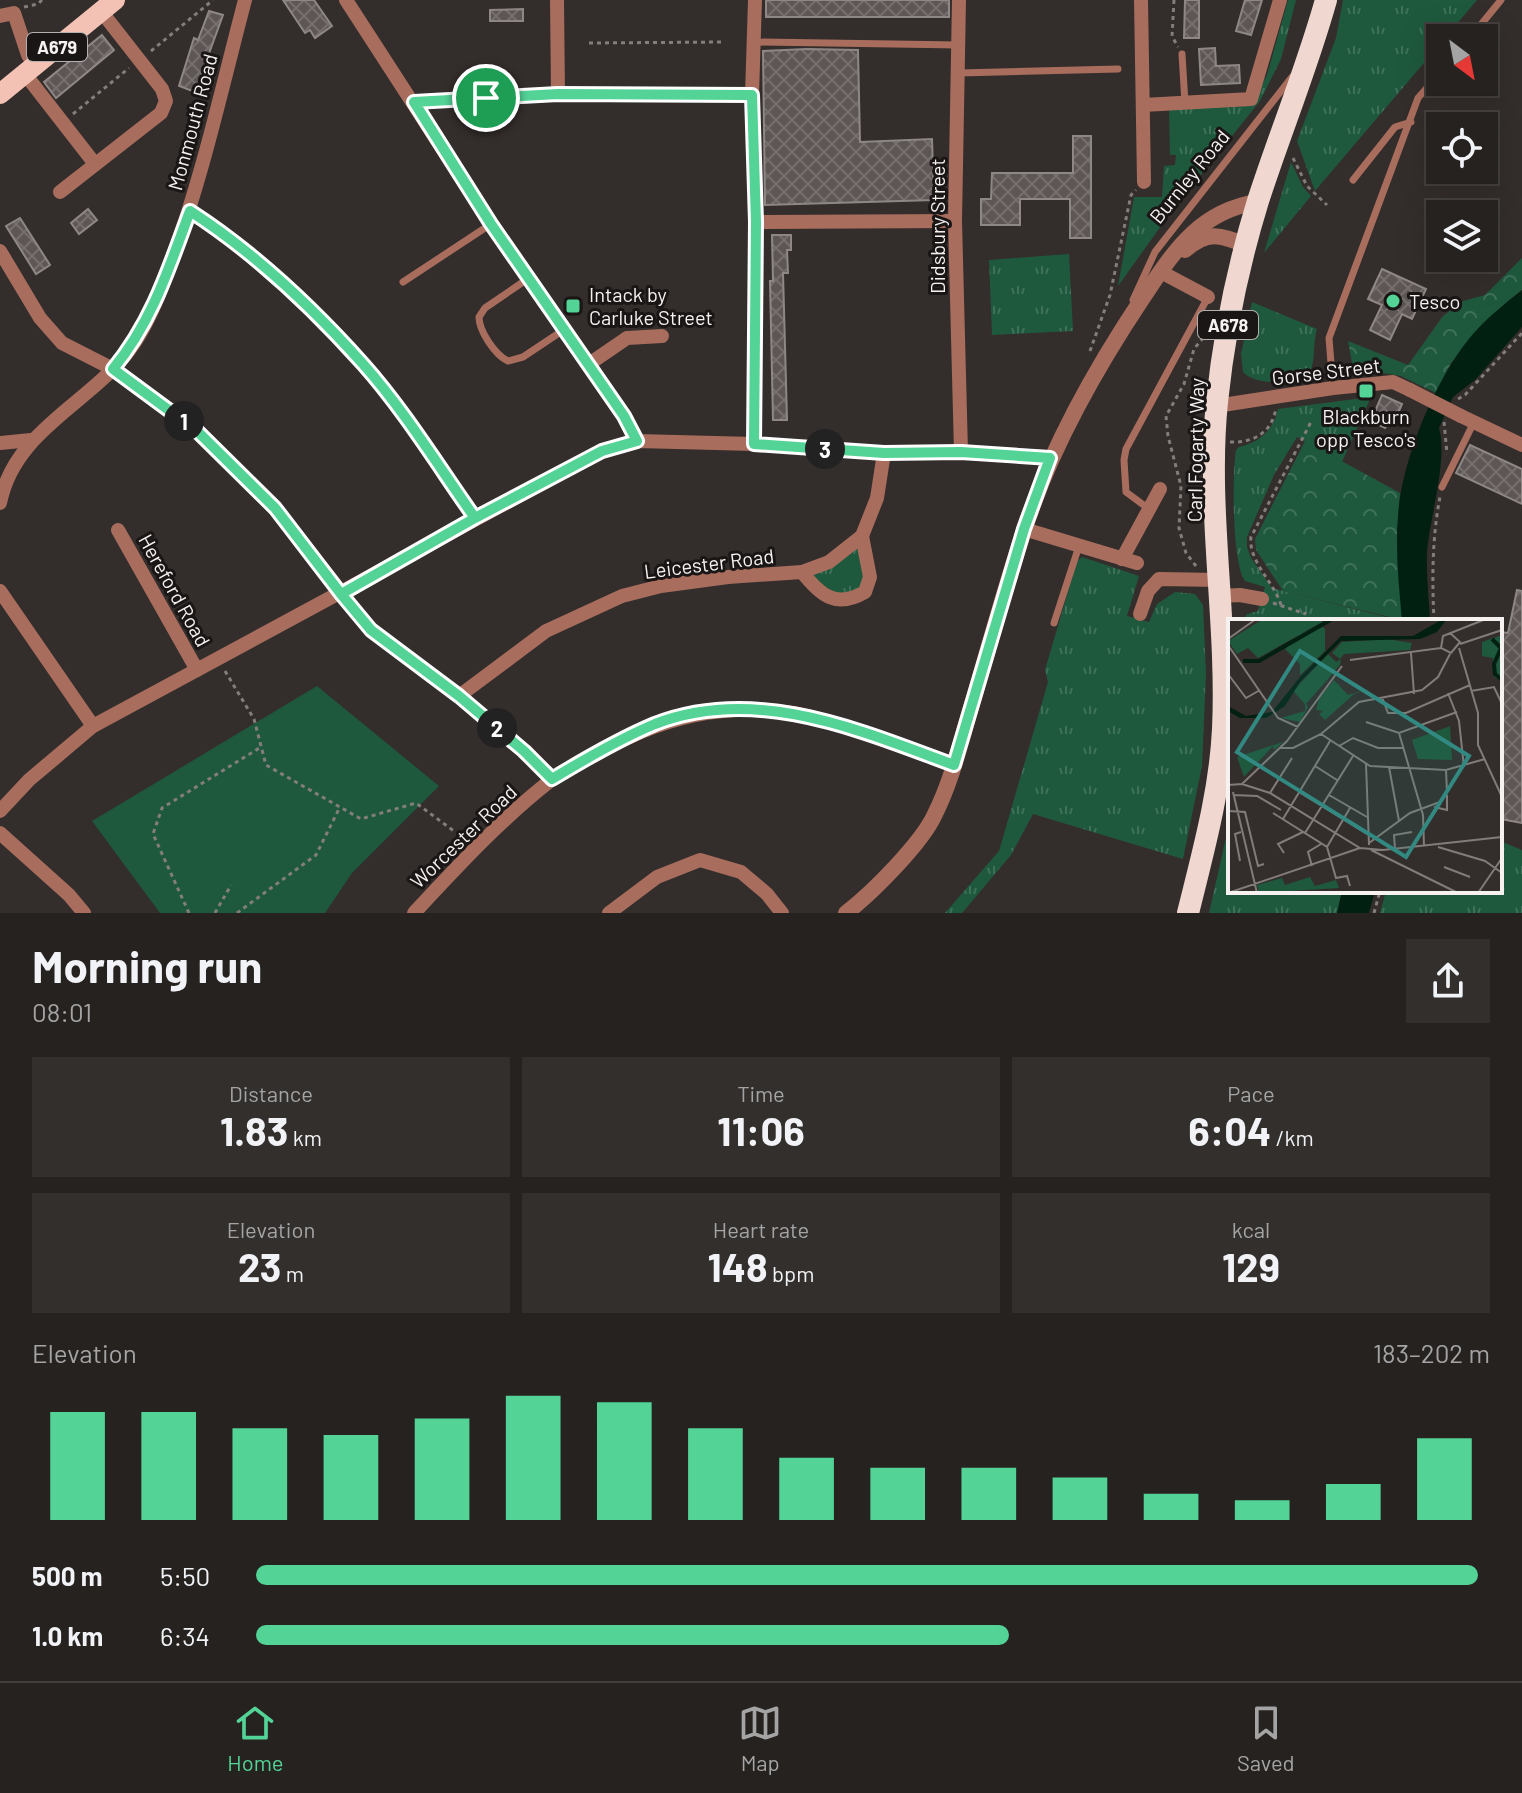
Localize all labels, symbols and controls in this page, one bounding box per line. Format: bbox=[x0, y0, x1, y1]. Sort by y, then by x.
north arrow bbox=[1426, 24, 1498, 96]
map controls bbox=[1426, 24, 1498, 272]
road number: A679 bbox=[27, 33, 87, 61]
street label: Monmouth Road bbox=[162, 51, 222, 193]
pin bbox=[452, 64, 520, 132]
icon: arrive bbox=[464, 76, 508, 120]
button: locate bbox=[1426, 112, 1498, 184]
street label: Burnley Road bbox=[1144, 124, 1234, 228]
street label: Didsbury Street bbox=[925, 158, 949, 294]
button: layers bbox=[1426, 200, 1498, 272]
place label: Intack by Carluke Street bbox=[589, 282, 713, 329]
place label: Tesco bbox=[1409, 289, 1460, 313]
marker: Tesco bbox=[1384, 292, 1402, 310]
marker: Intack by Carluke Street bbox=[564, 297, 582, 315]
road number: A678 bbox=[1198, 311, 1258, 339]
street label: Gorse Street bbox=[1270, 352, 1382, 390]
street label: Carl Fogarty Way bbox=[1182, 378, 1208, 522]
marker: Blackburn opp Tesco's bbox=[1357, 382, 1375, 400]
pin: 1 bbox=[164, 401, 204, 441]
place label: Blackburn opp Tesco's bbox=[1316, 404, 1416, 451]
text: 1 bbox=[180, 408, 188, 434]
pin: 3 bbox=[805, 429, 845, 469]
text: 3 bbox=[819, 436, 831, 462]
street label: Hereford Road bbox=[134, 530, 216, 650]
street label: Leicester Road bbox=[643, 543, 775, 583]
inset map bbox=[1228, 619, 1502, 893]
pin: 2 bbox=[477, 708, 517, 748]
text: 2 bbox=[491, 715, 503, 741]
street label: Worcester Road bbox=[405, 779, 521, 893]
text: Morning run bbox=[32, 939, 262, 992]
button: share bbox=[1406, 939, 1490, 1023]
text: 08:01 bbox=[32, 996, 92, 1027]
text: Distance bbox=[229, 1080, 313, 1106]
text: Time bbox=[737, 1080, 785, 1106]
text: Pace bbox=[1227, 1080, 1275, 1106]
text: 1.83 bbox=[220, 1106, 288, 1154]
text: 11:06 bbox=[717, 1106, 805, 1154]
text: 6:04 bbox=[1188, 1106, 1271, 1154]
text: km bbox=[288, 1124, 322, 1150]
text: /km bbox=[1271, 1124, 1314, 1150]
text: Elevation bbox=[227, 1216, 315, 1242]
text: Heart rate bbox=[713, 1216, 809, 1242]
text: kcal bbox=[1232, 1216, 1270, 1242]
text: 23 bbox=[238, 1242, 281, 1290]
text: 148 bbox=[708, 1242, 768, 1290]
text: 129 bbox=[1222, 1242, 1280, 1290]
text: m bbox=[281, 1260, 304, 1286]
text: bpm bbox=[768, 1260, 814, 1286]
text: Elevation bbox=[32, 1337, 137, 1368]
text: 183–202 m bbox=[1373, 1337, 1490, 1368]
text: 500 m bbox=[32, 1560, 103, 1591]
text: 5:50 bbox=[160, 1560, 210, 1591]
text: 1.0 km bbox=[32, 1620, 103, 1651]
text: 6:34 bbox=[160, 1620, 210, 1651]
tab: Home bbox=[227, 1701, 284, 1775]
tab: Map bbox=[738, 1701, 782, 1775]
tab: Saved bbox=[1237, 1701, 1295, 1775]

